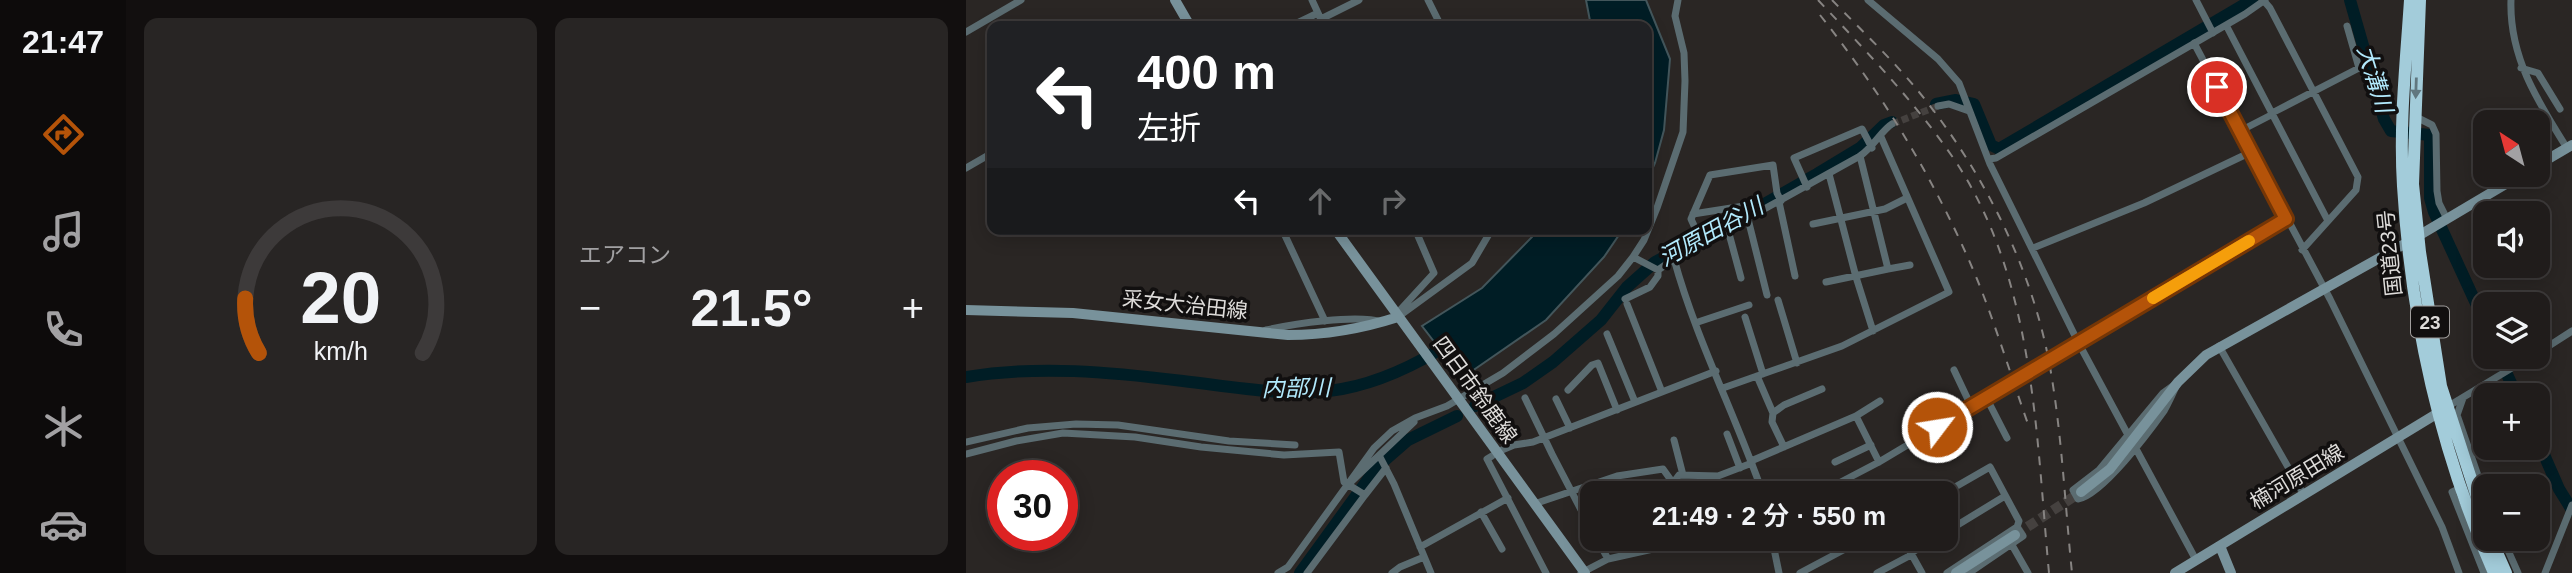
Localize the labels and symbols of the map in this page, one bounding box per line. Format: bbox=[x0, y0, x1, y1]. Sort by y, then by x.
water label: 大溝川 bbox=[2352, 42, 2398, 119]
pin bbox=[2187, 57, 2247, 117]
one-way arrow bbox=[2411, 77, 2422, 99]
north arrow bbox=[2473, 110, 2550, 187]
water label: 河原田谷川 bbox=[1654, 191, 1770, 271]
street label: 国道23号 bbox=[2374, 209, 2405, 297]
street label: 采女大治田線 bbox=[1121, 286, 1249, 323]
road number: 23 bbox=[2411, 306, 2449, 338]
street label: 四日市鈴鹿線 bbox=[1429, 332, 1522, 447]
water label: 内部川 bbox=[1261, 374, 1334, 402]
position arrow bbox=[1900, 390, 1974, 464]
street label: 楠河原田線 bbox=[2246, 440, 2348, 513]
speed limit sign: 30 bbox=[987, 460, 1078, 551]

